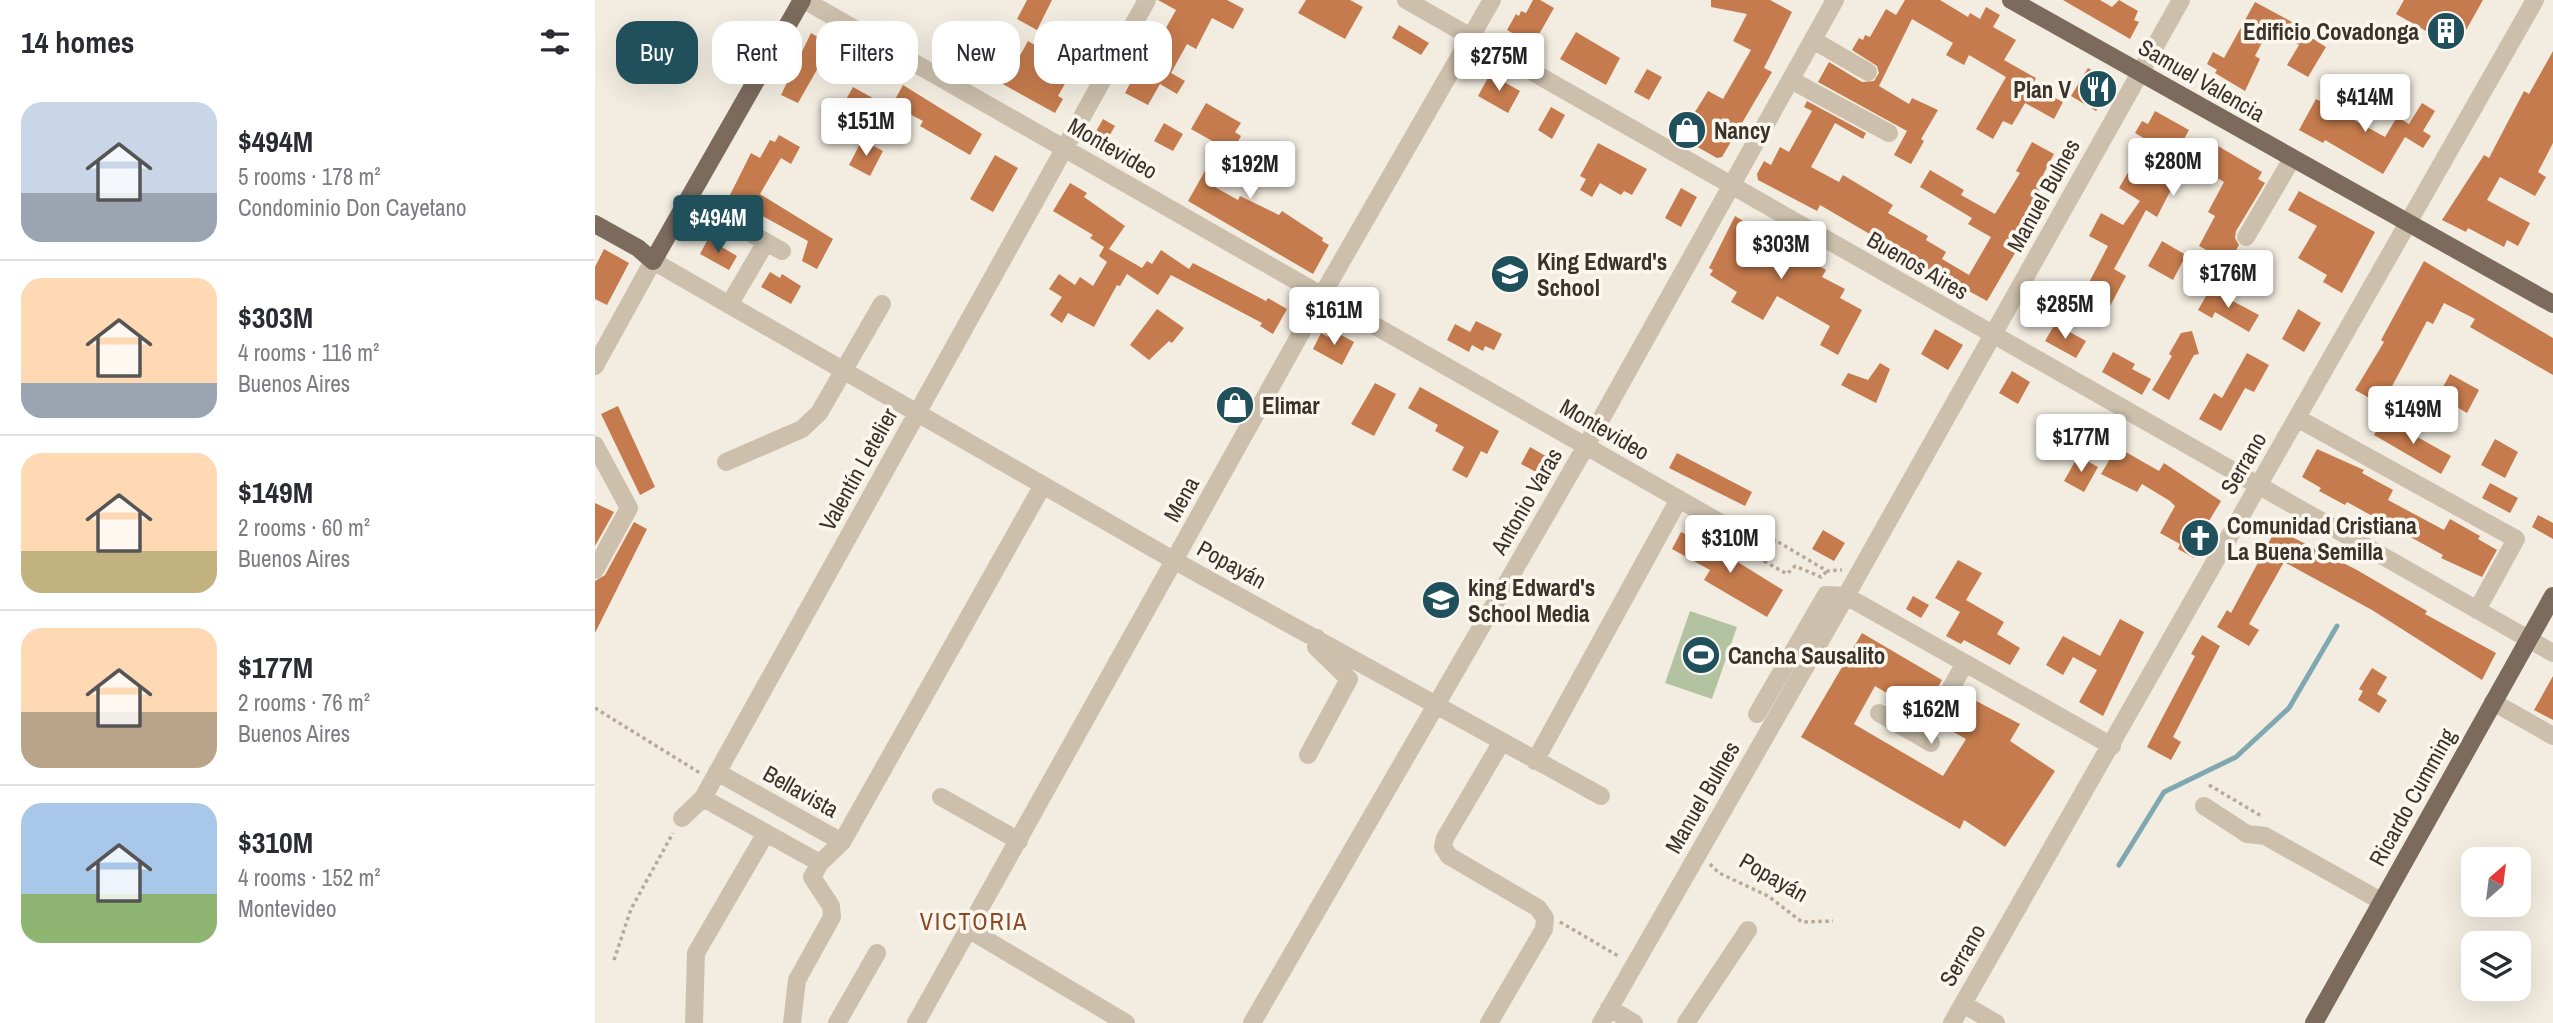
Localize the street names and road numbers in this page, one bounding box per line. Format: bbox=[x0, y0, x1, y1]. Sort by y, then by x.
street label: Samuel Valencia bbox=[2133, 31, 2271, 129]
street label: Montevideo bbox=[1063, 110, 1163, 186]
street label: Manuel Bulnes bbox=[1999, 133, 2087, 257]
street label: Buenos Aires bbox=[1862, 224, 1974, 306]
street label: Montevideo bbox=[1555, 391, 1655, 467]
street label: Valentín Letelier bbox=[811, 401, 905, 536]
street label: Serrano bbox=[2213, 426, 2273, 500]
street label: Antonio Varas bbox=[1483, 442, 1569, 561]
street label: Mena bbox=[1156, 470, 1206, 527]
street label: Popayán bbox=[1192, 532, 1272, 596]
street label: Ricardo Cumming bbox=[2361, 722, 2463, 871]
street label: Manuel Bulnes bbox=[1657, 735, 1747, 859]
street label: Bellavista bbox=[758, 758, 845, 825]
street label: Popayán bbox=[1734, 845, 1814, 909]
street label: Serrano bbox=[1932, 918, 1992, 992]

